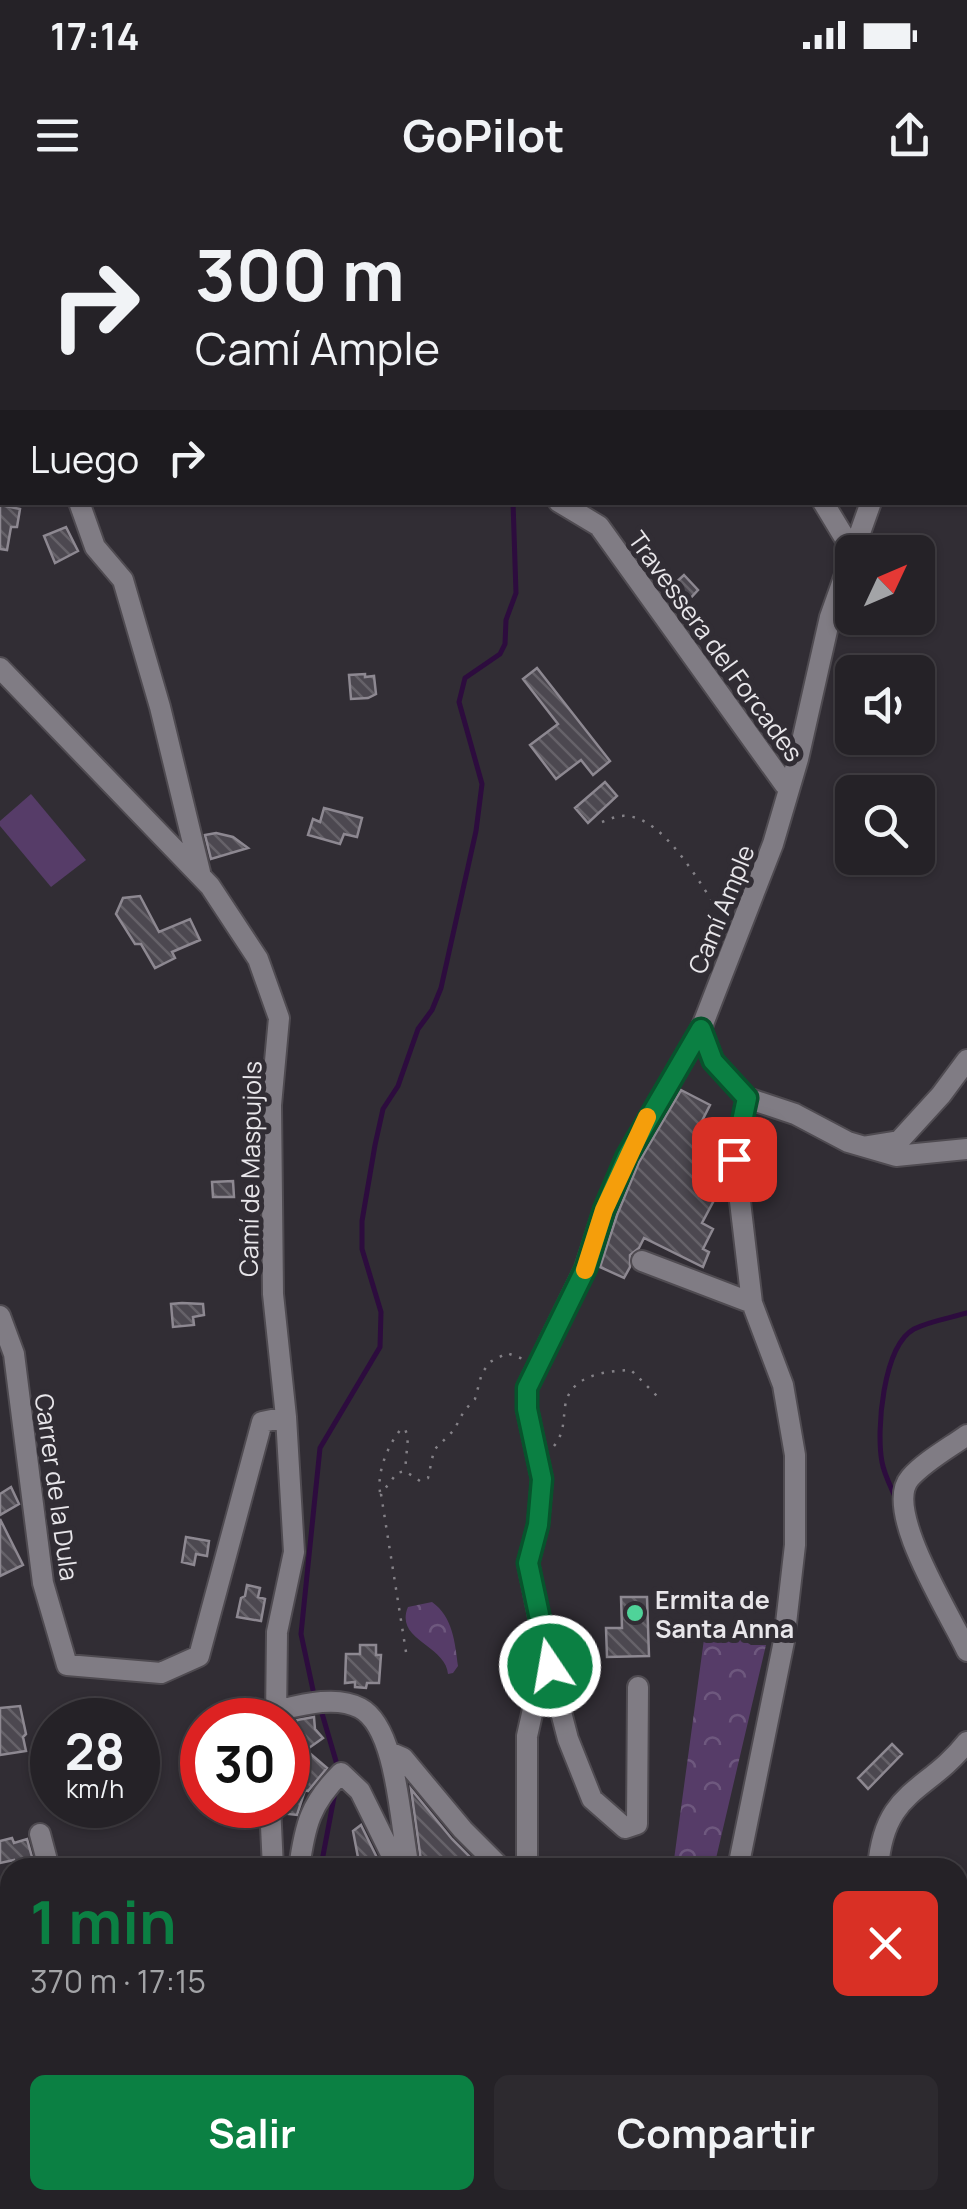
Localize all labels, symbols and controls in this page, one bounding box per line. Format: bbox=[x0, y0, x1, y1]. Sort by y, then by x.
text: 17:14 bbox=[50, 9, 140, 61]
text: GoPilot bbox=[402, 104, 565, 166]
icon: menu bbox=[30, 108, 85, 163]
icon: share bbox=[882, 108, 937, 163]
text: 300 m bbox=[195, 226, 405, 322]
icon: right bbox=[30, 240, 160, 370]
text: Camí Ample bbox=[195, 317, 440, 379]
icon: right bbox=[159, 430, 214, 485]
text: Luego bbox=[30, 432, 139, 484]
street label: Travessera del Forcades bbox=[620, 524, 812, 768]
north arrow bbox=[835, 535, 935, 635]
map controls bbox=[835, 535, 935, 875]
button: sound bbox=[835, 655, 935, 755]
button: search bbox=[835, 775, 935, 875]
street label: Camí Ample bbox=[679, 839, 763, 979]
street label: Camí de Maspujols bbox=[231, 1061, 269, 1277]
pin bbox=[692, 1117, 777, 1202]
icon: arrive bbox=[707, 1132, 762, 1187]
street label: Carrer de la Dula bbox=[27, 1391, 87, 1583]
place label: Ermita de Santa Anna bbox=[655, 1582, 794, 1646]
marker: Ermita de Santa Anna bbox=[624, 1602, 646, 1624]
position arrow bbox=[498, 1614, 602, 1718]
speed limit sign: 30 bbox=[180, 1698, 310, 1828]
text: 28 bbox=[65, 1717, 125, 1785]
text: km/h bbox=[66, 1771, 124, 1806]
text: 1 min bbox=[30, 1880, 177, 1962]
button: close bbox=[833, 1891, 938, 1996]
text: 370 m · 17:15 bbox=[30, 1959, 206, 2003]
button: Salir bbox=[30, 2075, 474, 2190]
button: Compartir bbox=[494, 2075, 938, 2190]

